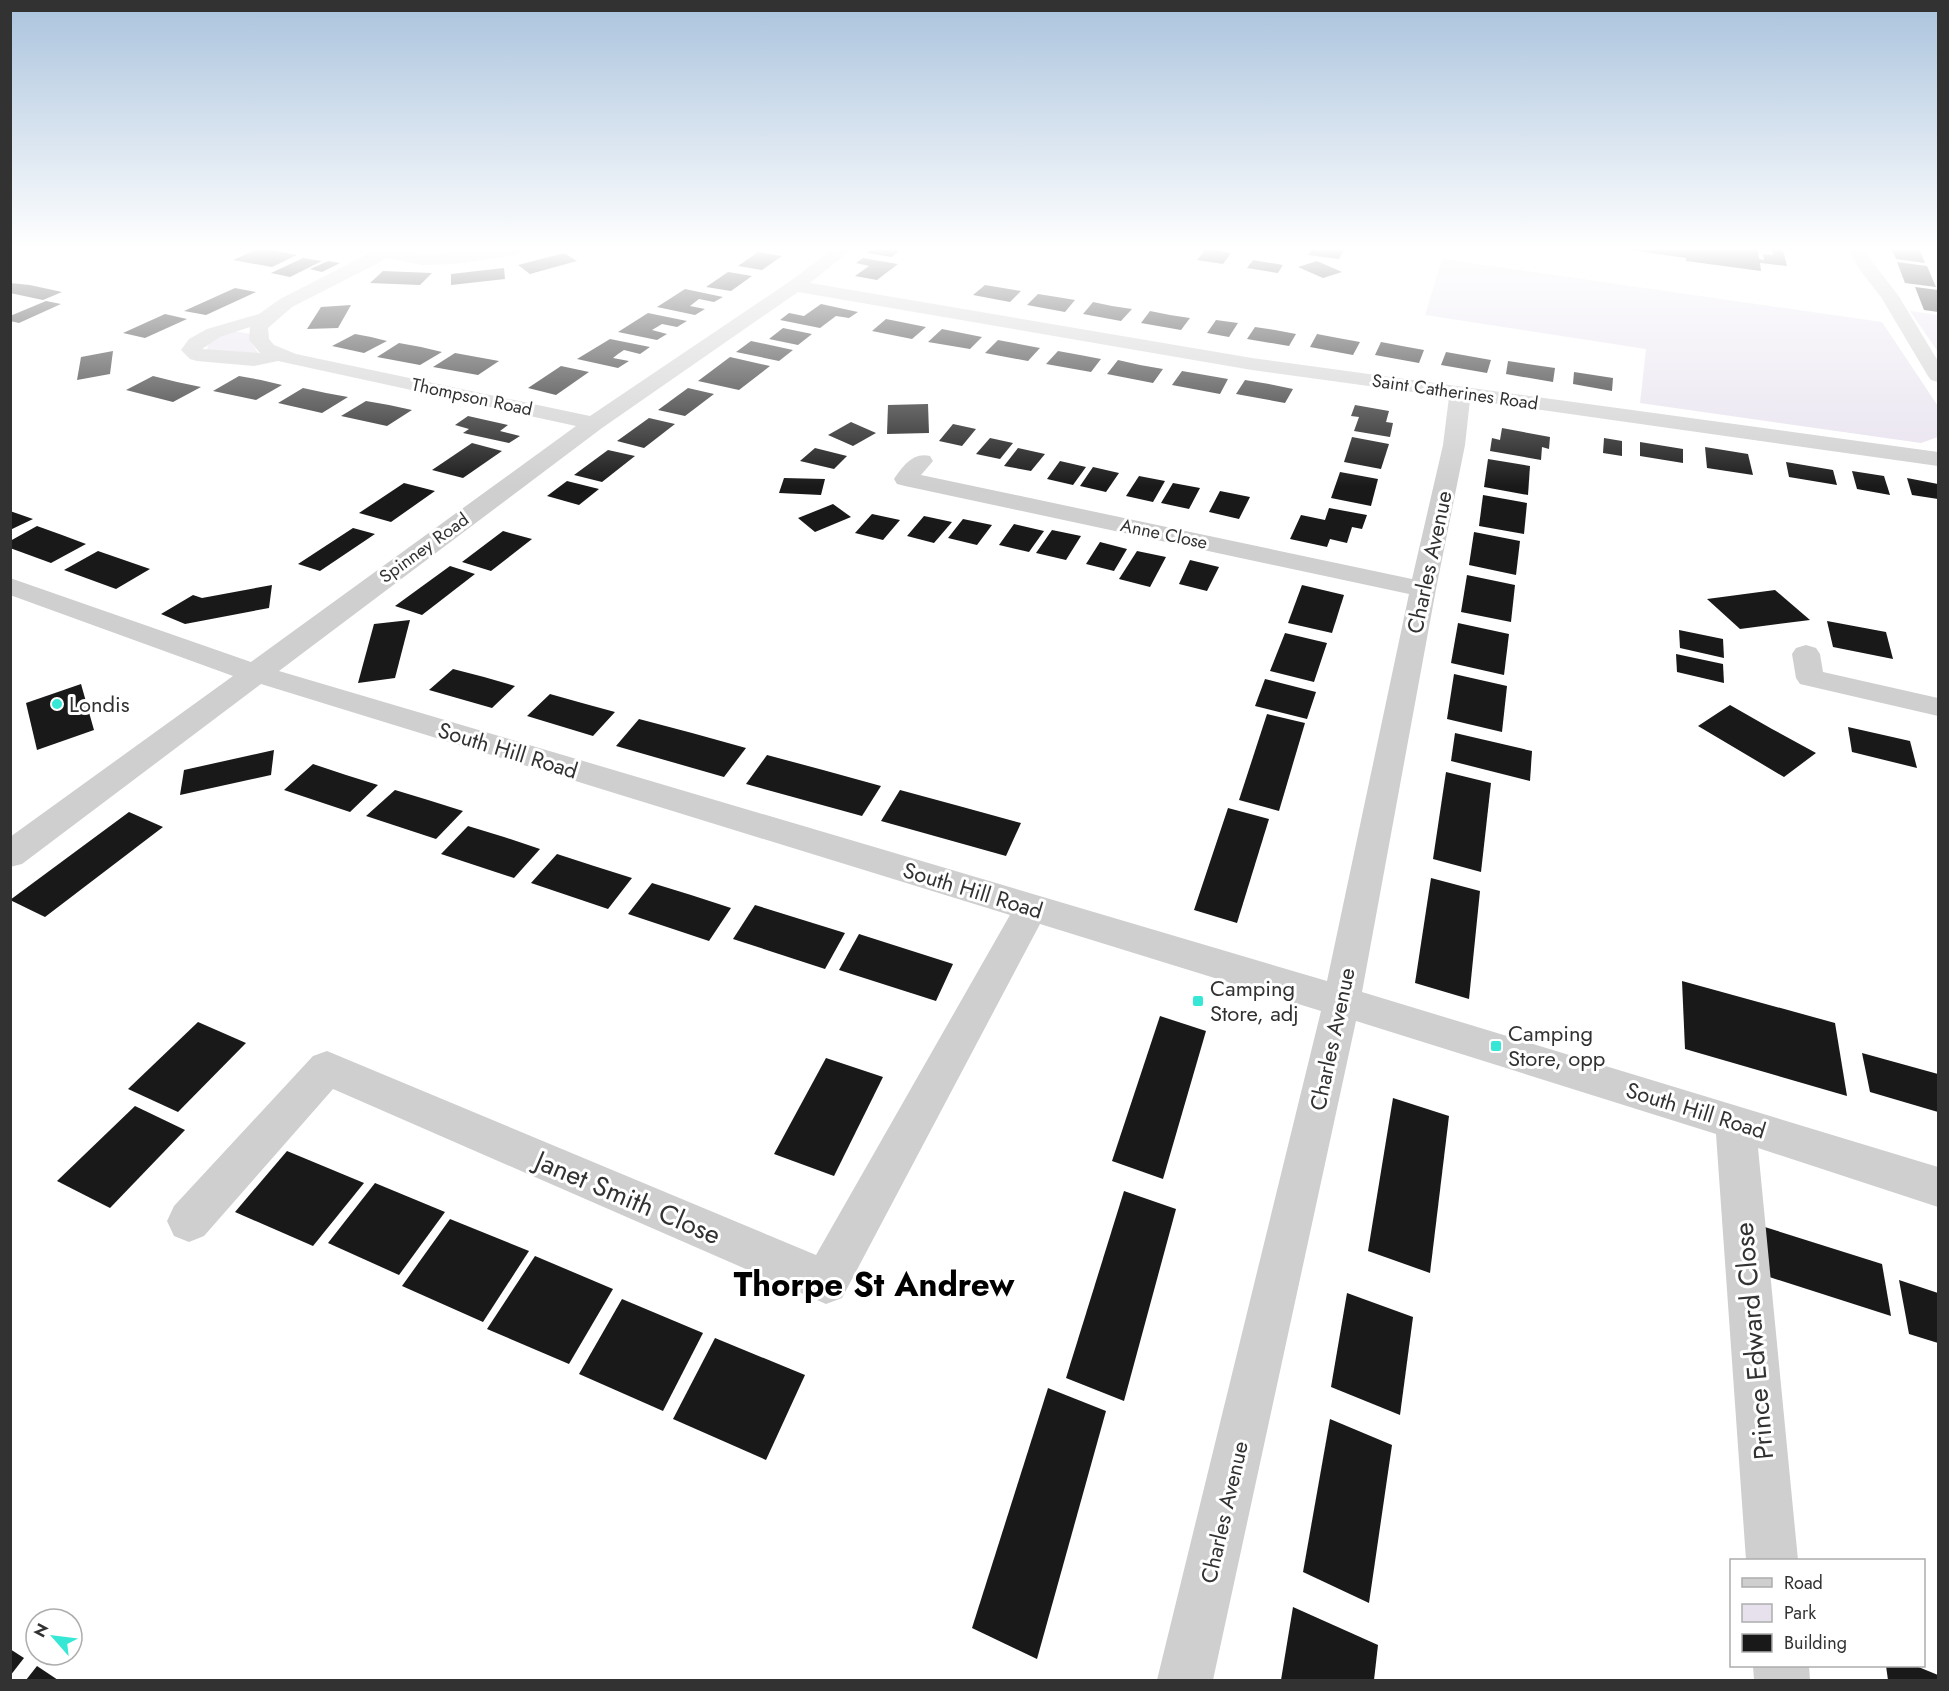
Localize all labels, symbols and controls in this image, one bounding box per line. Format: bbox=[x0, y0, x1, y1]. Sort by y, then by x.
street label: Saint Catherines Road bbox=[1370, 367, 1540, 417]
street label: Thompson Road bbox=[409, 372, 535, 422]
street label: Charles Avenue bbox=[1398, 488, 1460, 636]
street label: Spinney Road bbox=[374, 507, 474, 589]
street label: Anne Close bbox=[1118, 512, 1210, 556]
place label: Londis bbox=[69, 688, 130, 720]
marker: Londis bbox=[50, 697, 64, 711]
street label: South Hill Road bbox=[434, 714, 582, 786]
street label: South Hill Road bbox=[899, 854, 1047, 926]
street label: Charles Avenue bbox=[1301, 965, 1363, 1113]
place label: Camping Store, adj bbox=[1210, 972, 1299, 1029]
marker: Camping Store, adj bbox=[1191, 994, 1205, 1008]
place label: Camping Store, opp bbox=[1508, 1017, 1605, 1074]
marker: Camping Store, opp bbox=[1489, 1039, 1503, 1053]
street label: South Hill Road bbox=[1622, 1074, 1770, 1146]
street label: Janet Smith Close bbox=[527, 1140, 727, 1254]
street label: Prince Edward Close bbox=[1724, 1221, 1783, 1461]
district label: Thorpe St Andrew bbox=[734, 1261, 1015, 1308]
street label: Charles Avenue bbox=[1192, 1438, 1256, 1586]
legend bbox=[1730, 1559, 1925, 1667]
text: Road bbox=[1784, 1570, 1823, 1596]
text: Park bbox=[1784, 1600, 1816, 1626]
north arrow bbox=[24, 1607, 84, 1667]
text: N bbox=[28, 1619, 54, 1641]
text: Building bbox=[1784, 1630, 1847, 1656]

